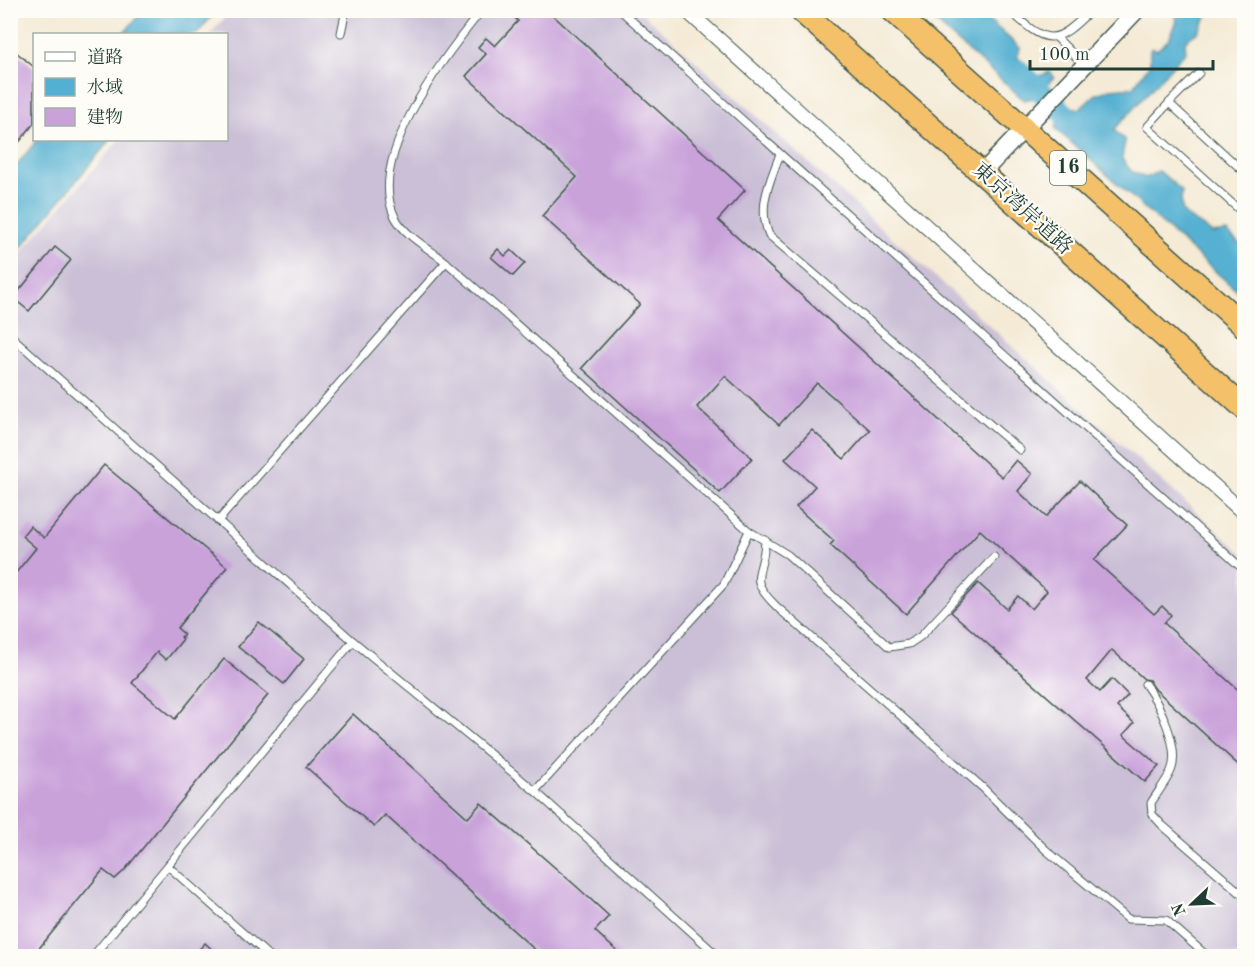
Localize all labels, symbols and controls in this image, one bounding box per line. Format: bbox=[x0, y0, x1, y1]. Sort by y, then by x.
legend bbox=[33, 33, 228, 141]
scale bar bbox=[1030, 33, 1213, 71]
text: 100 m bbox=[1039, 46, 1090, 64]
text: 道路 bbox=[87, 47, 123, 67]
text: 水域 bbox=[87, 77, 123, 97]
text: 建物 bbox=[87, 107, 123, 127]
road number: 16 bbox=[1050, 151, 1086, 185]
street label: 東京湾岸道路 bbox=[968, 158, 1077, 259]
north arrow bbox=[1162, 874, 1222, 934]
text: N bbox=[1170, 900, 1190, 918]

